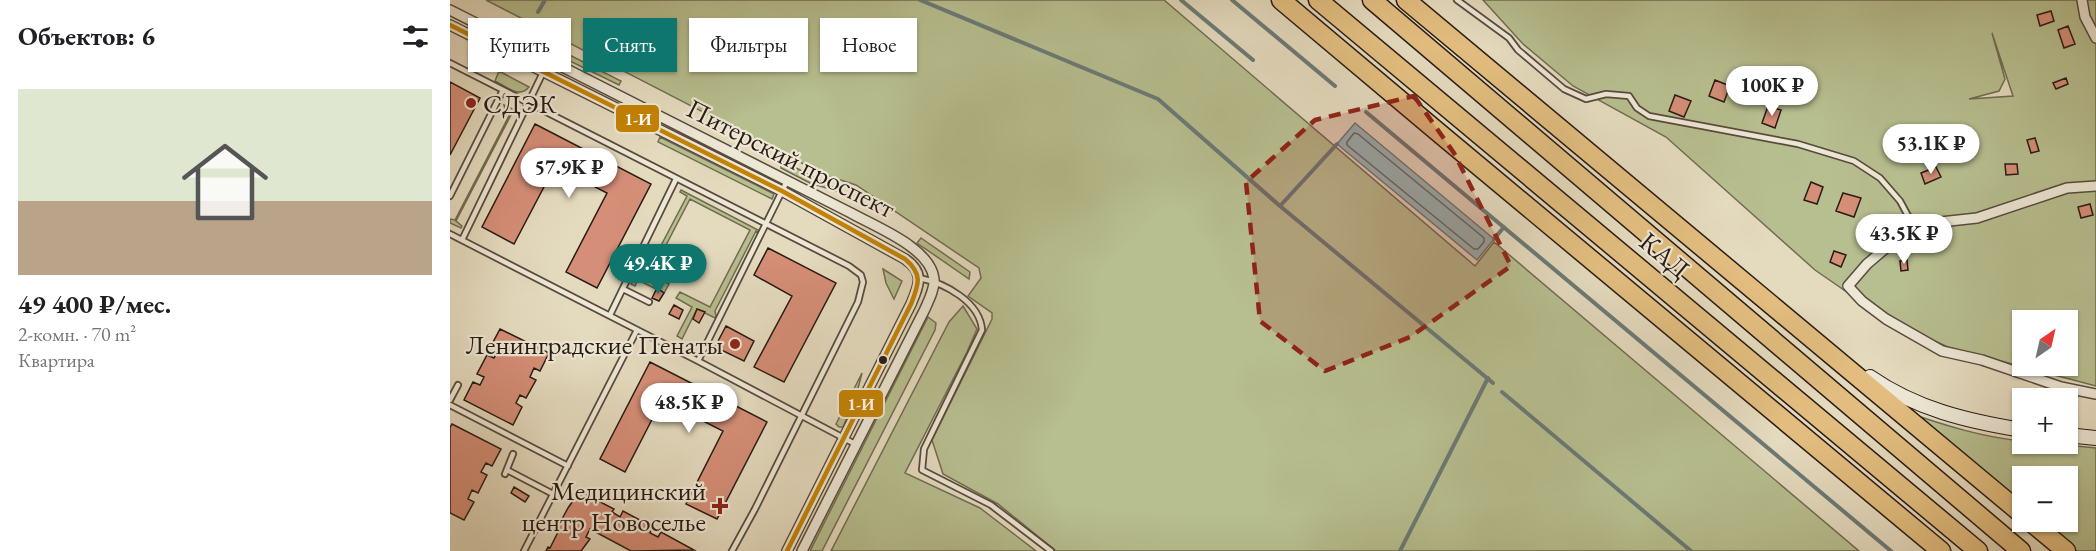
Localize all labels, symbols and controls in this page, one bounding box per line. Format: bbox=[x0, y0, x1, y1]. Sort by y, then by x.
chip: Купить bbox=[468, 18, 571, 72]
chip: Снять bbox=[583, 18, 677, 72]
chip: Фильтры bbox=[689, 18, 808, 72]
chip: Новое bbox=[820, 18, 917, 72]
text: Объектов: 6 bbox=[18, 19, 155, 53]
icon: filters bbox=[399, 20, 432, 53]
pin: 100K ₽ bbox=[1723, 66, 1821, 117]
text: 100K ₽ bbox=[1740, 72, 1804, 98]
place label: СДЭК bbox=[483, 86, 557, 121]
street label: Питерский проспект bbox=[681, 90, 901, 226]
marker: СДЭК bbox=[464, 96, 478, 110]
line badge: 1-И bbox=[615, 104, 660, 133]
text: 1-И bbox=[625, 109, 651, 130]
pin: 53.1K ₽ bbox=[1876, 124, 1986, 175]
icon: home bbox=[171, 128, 279, 236]
text: 53.1K ₽ bbox=[1897, 130, 1965, 156]
pin: 57.9K ₽ bbox=[514, 148, 624, 199]
text: 57.9K ₽ bbox=[535, 154, 603, 180]
pin: 43.5K ₽ bbox=[1849, 214, 1959, 265]
text: 43.5K ₽ bbox=[1870, 220, 1938, 246]
street label: КАД bbox=[1632, 224, 1698, 286]
pin: 49.4K ₽ bbox=[603, 244, 713, 295]
text: 49.4K ₽ bbox=[624, 250, 692, 276]
text: 49 400 ₽/мес. bbox=[18, 287, 171, 321]
north arrow bbox=[2012, 310, 2078, 376]
map controls bbox=[2012, 310, 2078, 532]
text: 2-комн. · 70 m² bbox=[18, 321, 136, 347]
place label: Ленинградские Пенаты bbox=[466, 327, 723, 362]
marker: Ленинградские Пенаты bbox=[728, 337, 742, 351]
text: Квартира bbox=[18, 347, 95, 373]
unlabelled marker bbox=[877, 354, 889, 366]
pin: 48.5K ₽ bbox=[634, 383, 744, 434]
button: + bbox=[2012, 388, 2078, 454]
text: 48.5K ₽ bbox=[655, 389, 723, 415]
line badge: 1-И bbox=[838, 389, 884, 418]
text: 1-И bbox=[848, 394, 874, 415]
button: − bbox=[2012, 466, 2078, 532]
place label: Медицинский центр Новоселье bbox=[522, 473, 706, 539]
marker: Медицинский центр Новоселье bbox=[711, 497, 729, 515]

